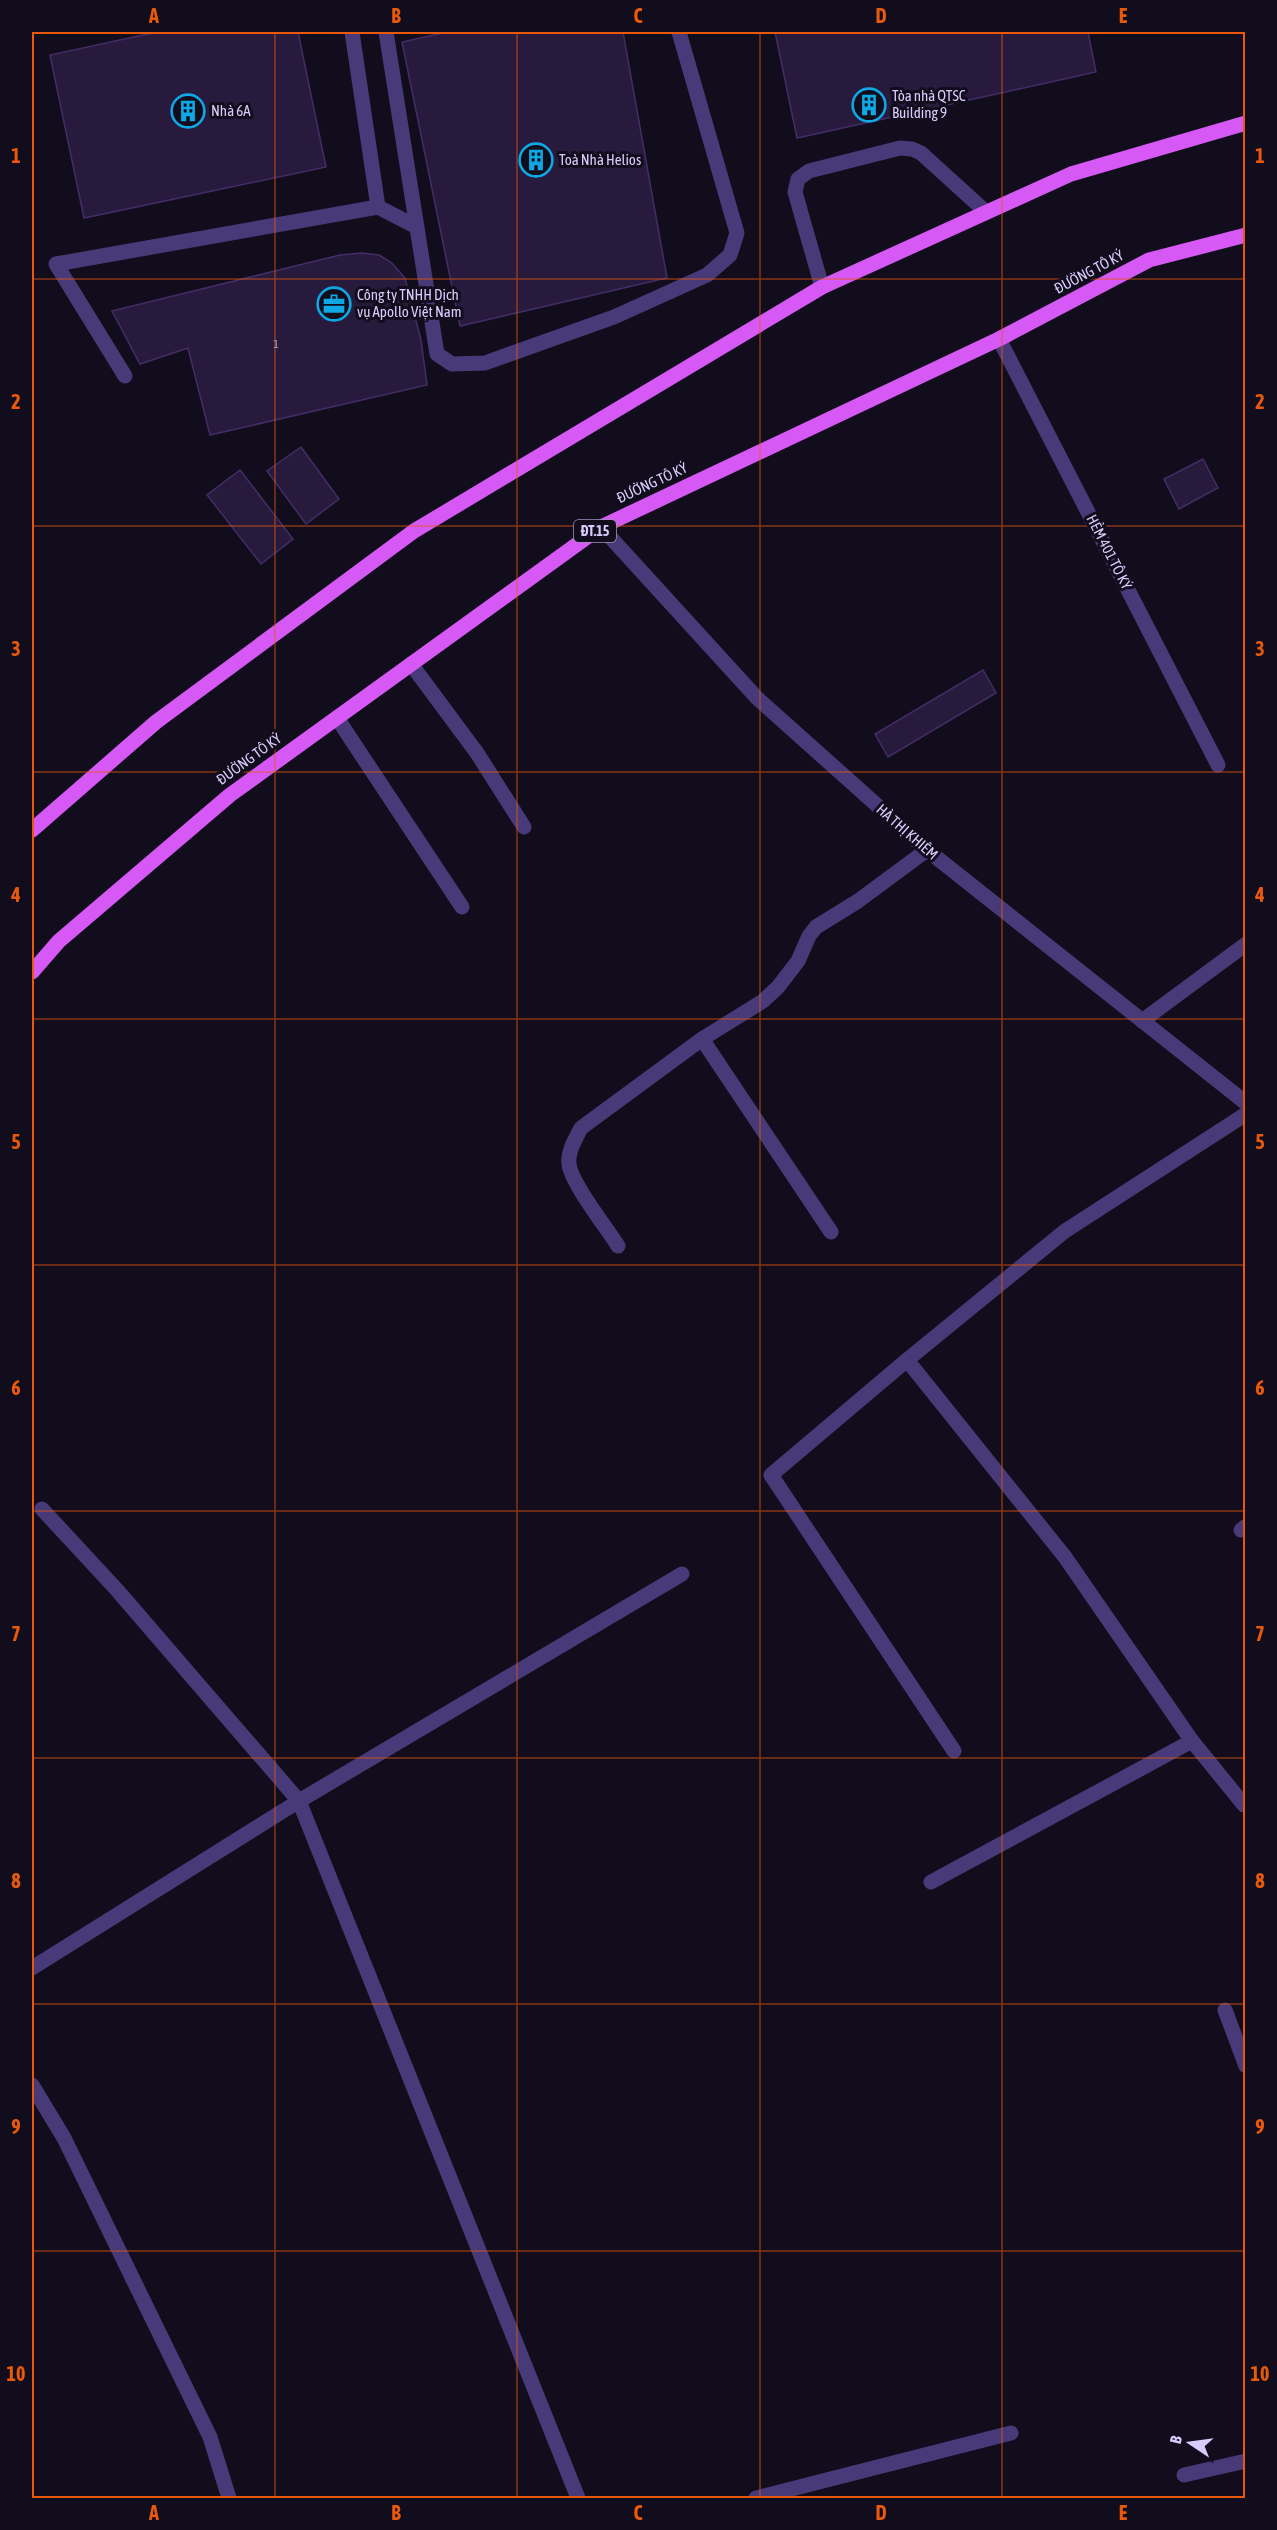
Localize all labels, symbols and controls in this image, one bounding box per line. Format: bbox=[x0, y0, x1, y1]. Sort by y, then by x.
text: A bbox=[148, 4, 159, 27]
text: B bbox=[391, 4, 401, 27]
text: C bbox=[634, 4, 643, 27]
text: D bbox=[875, 4, 887, 27]
text: E bbox=[1119, 4, 1128, 27]
building icon: Tòa nhà QTSC Building 9 bbox=[851, 87, 887, 123]
place label: Tòa nhà QTSC Building 9 bbox=[892, 87, 966, 121]
building icon: Nhà 6A bbox=[170, 93, 206, 129]
place label: Nhà 6A bbox=[211, 102, 251, 119]
building icon: Toà Nhà Helios bbox=[518, 142, 554, 178]
text: 1 bbox=[11, 144, 21, 167]
text: 1 bbox=[1255, 144, 1265, 167]
place label: Toà Nhà Helios bbox=[559, 151, 641, 168]
street label: ĐƯỜNG TÔ KÝ bbox=[1051, 246, 1127, 297]
office icon: Công ty TNHH Dịch vụ Apollo Việt Nam bbox=[316, 286, 352, 322]
place label: Công ty TNHH Dịch vụ Apollo Việt Nam bbox=[357, 286, 462, 320]
house number: 1 bbox=[273, 337, 279, 351]
text: 2 bbox=[11, 390, 21, 413]
text: 2 bbox=[1255, 390, 1265, 413]
street label: ĐƯỜNG TÔ KÝ bbox=[614, 459, 690, 506]
street label: HẺM 401 TÔ KÝ bbox=[1083, 512, 1136, 592]
road number: ĐT.15 bbox=[574, 520, 616, 542]
text: 3 bbox=[11, 637, 21, 660]
text: 3 bbox=[1255, 637, 1265, 660]
street label: ĐƯỜNG TÔ KÝ bbox=[213, 729, 285, 788]
street label: HÀ THỊ KHIÊM bbox=[873, 800, 941, 863]
text: 4 bbox=[10, 883, 21, 906]
text: 4 bbox=[1254, 883, 1265, 906]
text: 5 bbox=[11, 1130, 21, 1153]
text: 5 bbox=[1255, 1130, 1265, 1153]
text: 6 bbox=[11, 1376, 21, 1399]
text: 6 bbox=[1255, 1376, 1265, 1399]
text: 7 bbox=[11, 1622, 21, 1645]
text: 7 bbox=[1255, 1622, 1265, 1645]
text: 8 bbox=[11, 1869, 21, 1892]
text: 8 bbox=[1255, 1869, 1265, 1892]
text: 9 bbox=[11, 2115, 21, 2138]
text: 9 bbox=[1255, 2115, 1265, 2138]
text: 10 bbox=[7, 2362, 25, 2385]
text: 10 bbox=[1251, 2362, 1269, 2385]
north arrow bbox=[1160, 2413, 1220, 2473]
text: B bbox=[1166, 2434, 1185, 2445]
text: A bbox=[148, 2501, 159, 2524]
text: B bbox=[391, 2501, 401, 2524]
text: C bbox=[634, 2501, 643, 2524]
text: D bbox=[875, 2501, 887, 2524]
text: E bbox=[1119, 2501, 1128, 2524]

